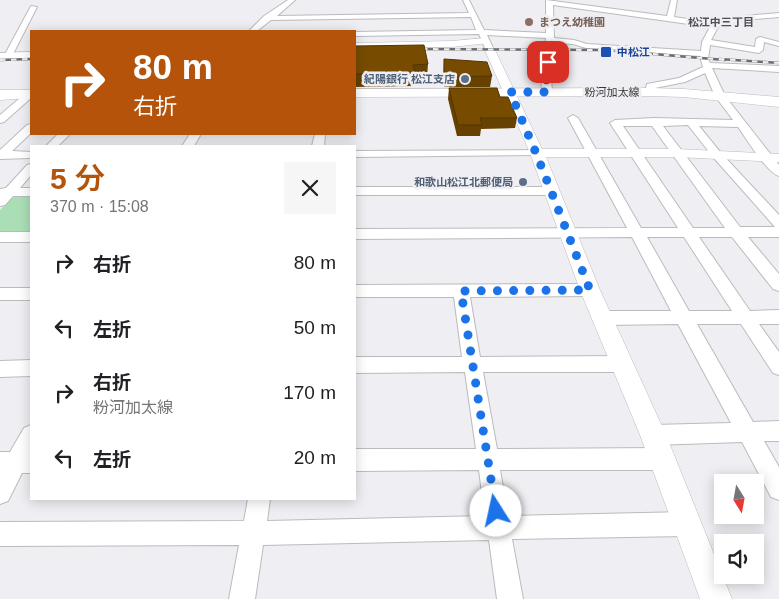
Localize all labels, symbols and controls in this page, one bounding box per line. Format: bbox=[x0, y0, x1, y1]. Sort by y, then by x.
marker: まつえ幼稚園 bbox=[523, 16, 535, 28]
place label: まつえ幼稚園 bbox=[539, 16, 605, 28]
district label: 松江中三丁目 bbox=[688, 16, 754, 28]
pin bbox=[527, 41, 569, 83]
marker: 中松江 bbox=[599, 45, 613, 59]
place label: 中松江 bbox=[617, 46, 650, 58]
text: 80 m bbox=[133, 47, 213, 86]
icon: arrive bbox=[534, 48, 562, 76]
icon: right bbox=[50, 50, 115, 115]
place label: 紀陽銀行 松江支店 bbox=[364, 73, 455, 85]
marker: 紀陽銀行 松江支店 bbox=[459, 73, 471, 85]
street label: 粉河加太線 bbox=[585, 86, 640, 98]
text: 右折 bbox=[133, 94, 177, 119]
text: 5 分 bbox=[50, 162, 105, 195]
button: close bbox=[284, 162, 336, 214]
place label: 和歌山松江北郵便局 bbox=[414, 176, 513, 188]
marker: 和歌山松江北郵便局 bbox=[517, 176, 529, 188]
text: 370 m · 15:08 bbox=[50, 198, 149, 215]
icon: right bbox=[50, 249, 78, 277]
text: 80 m bbox=[294, 252, 336, 273]
text: 右折 bbox=[93, 254, 131, 275]
icon: left bbox=[50, 314, 78, 342]
text: 50 m bbox=[294, 317, 336, 338]
text: 左折 bbox=[93, 319, 131, 340]
text: 右折 bbox=[93, 372, 131, 393]
icon: right bbox=[50, 379, 78, 407]
text: 170 m bbox=[283, 382, 336, 403]
text: 粉河加太線 bbox=[93, 399, 173, 416]
icon: left bbox=[50, 444, 78, 472]
text: 20 m bbox=[294, 447, 336, 468]
text: 左折 bbox=[93, 449, 131, 470]
north arrow bbox=[714, 474, 764, 524]
map controls bbox=[714, 474, 764, 584]
position arrow bbox=[469, 484, 521, 536]
button: sound bbox=[714, 534, 764, 584]

